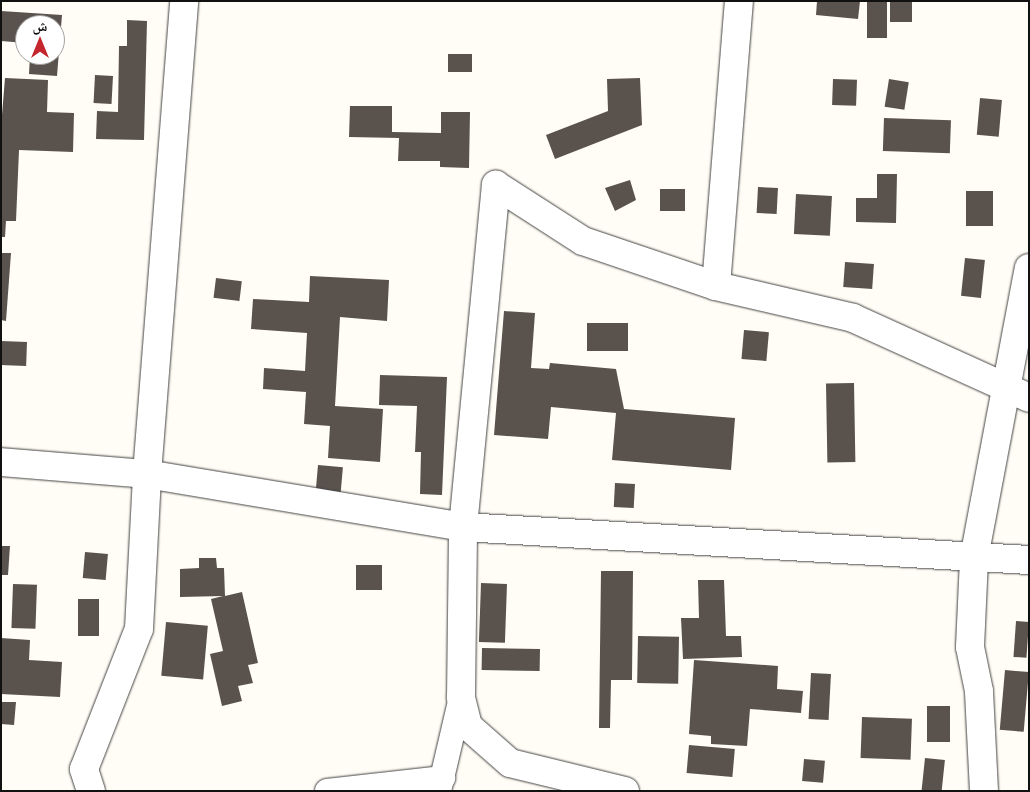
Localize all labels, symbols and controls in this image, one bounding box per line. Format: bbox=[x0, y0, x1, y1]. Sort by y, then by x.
north arrow bbox=[15, 15, 65, 65]
text: ش bbox=[33, 16, 47, 35]

